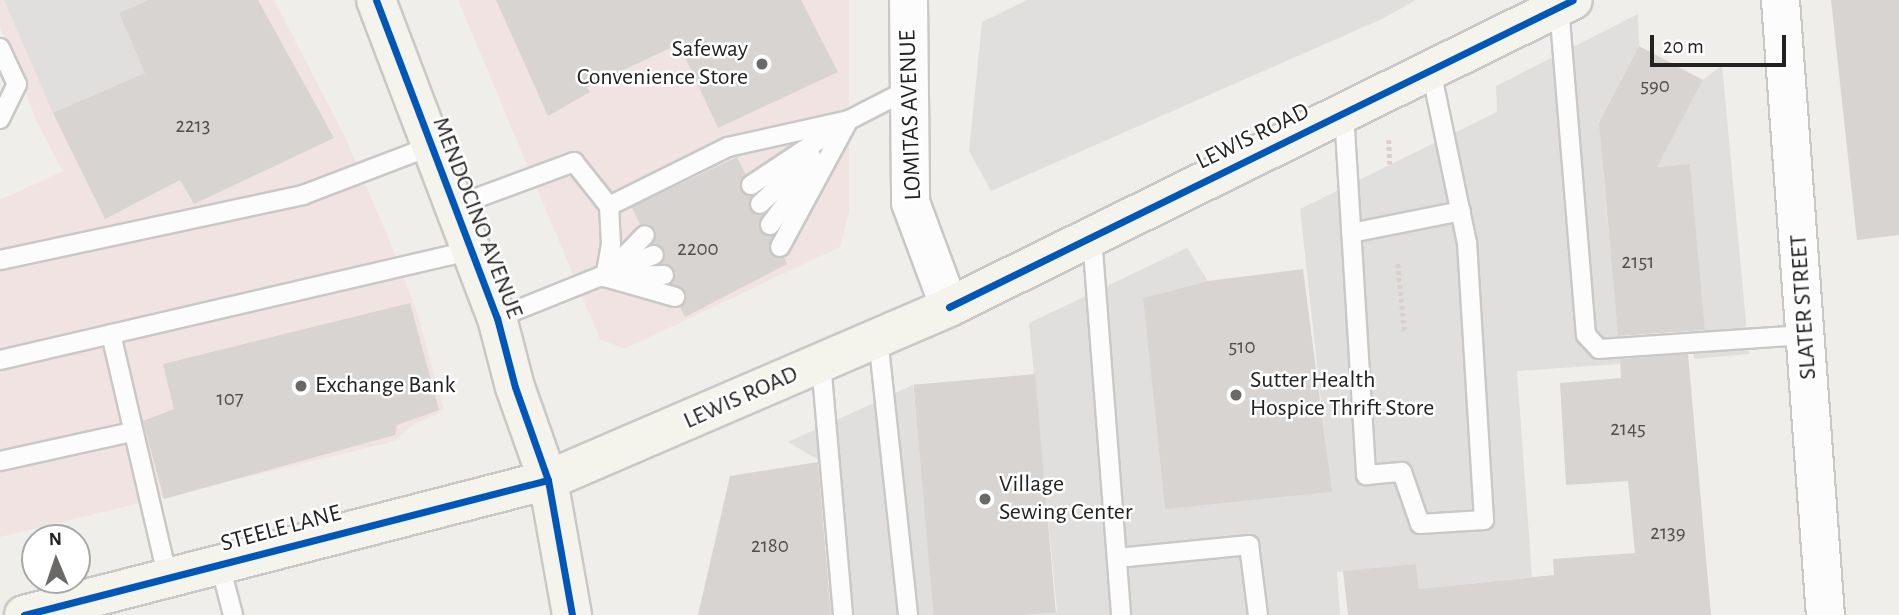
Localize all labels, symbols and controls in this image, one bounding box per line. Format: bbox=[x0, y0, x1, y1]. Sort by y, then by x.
scale bar bbox=[1654, 21, 1790, 65]
street label: LOMITAS AVENUE bbox=[894, 29, 928, 201]
place label: Safeway Convenience Store bbox=[577, 36, 748, 92]
text: 20 m bbox=[1663, 36, 1704, 57]
marker: Safeway Convenience Store bbox=[754, 56, 770, 72]
house number: 590 bbox=[1640, 73, 1670, 99]
street label: LEWIS ROAD bbox=[1192, 97, 1314, 177]
house number: 2213 bbox=[176, 113, 210, 139]
street label: MENDOCINO AVENUE bbox=[425, 113, 529, 323]
street label: SLATER STREET bbox=[1785, 233, 1823, 381]
house number: 2200 bbox=[677, 236, 719, 262]
house number: 2151 bbox=[1622, 249, 1654, 275]
house number: 510 bbox=[1228, 334, 1256, 360]
street label: LEWIS ROAD bbox=[679, 360, 803, 436]
place label: Sutter Health Hospice Thrift Store bbox=[1250, 367, 1434, 423]
place label: Exchange Bank bbox=[315, 372, 455, 400]
marker: Exchange Bank bbox=[293, 378, 309, 394]
house number: 107 bbox=[216, 386, 244, 412]
marker: Sutter Health Hospice Thrift Store bbox=[1228, 387, 1244, 403]
house number: 2145 bbox=[1610, 416, 1646, 442]
place label: Village Sewing Center bbox=[999, 471, 1133, 527]
marker: Village Sewing Center bbox=[977, 491, 993, 507]
street label: STEELE LANE bbox=[218, 499, 344, 559]
house number: 2139 bbox=[1650, 520, 1686, 546]
north arrow bbox=[21, 524, 91, 594]
text: N bbox=[48, 530, 62, 549]
house number: 2180 bbox=[751, 533, 789, 559]

